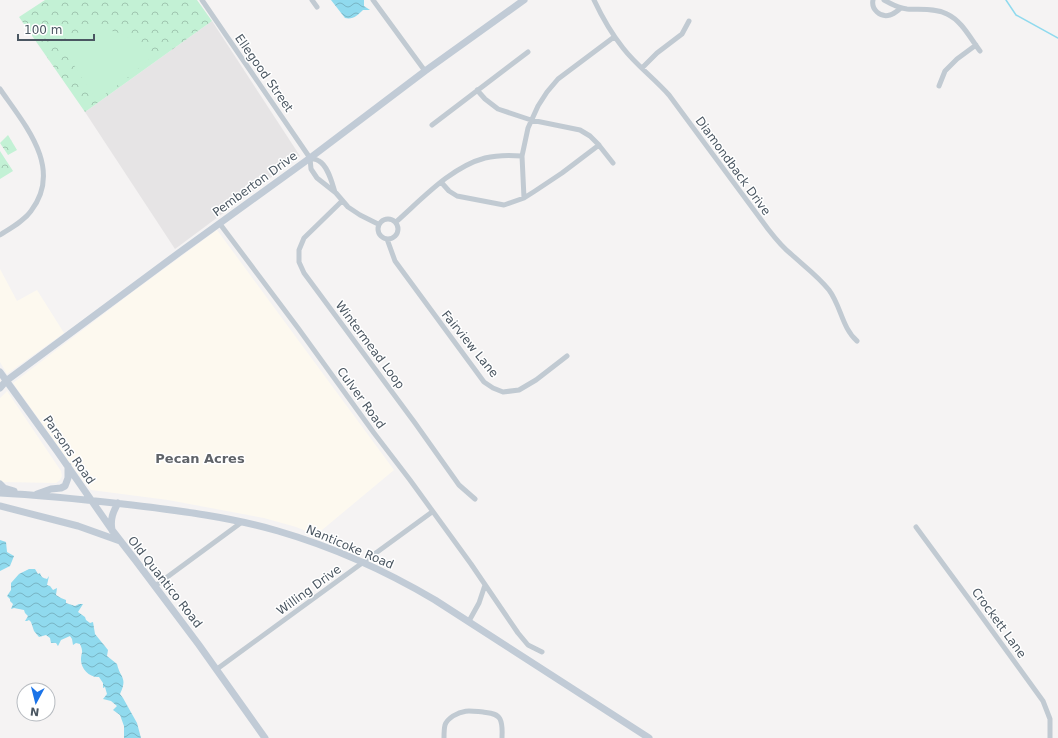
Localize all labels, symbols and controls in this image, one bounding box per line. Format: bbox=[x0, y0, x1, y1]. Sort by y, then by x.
scale bar bbox=[18, 16, 94, 42]
text: 100 m bbox=[24, 23, 62, 37]
street label: Ellegood Street bbox=[232, 31, 296, 115]
street label: Diamondback Drive bbox=[693, 114, 773, 218]
street label: Pemberton Drive bbox=[210, 149, 300, 219]
street label: Wintermead Loop bbox=[333, 298, 407, 392]
street label: Fairview Lane bbox=[439, 308, 501, 380]
street label: Culver Road bbox=[334, 364, 388, 432]
street label: Parsons Road bbox=[40, 413, 98, 487]
district label: Pecan Acres bbox=[155, 451, 245, 466]
street label: Nanticoke Road bbox=[304, 522, 396, 572]
street label: Old Quantico Road bbox=[125, 534, 205, 630]
street label: Willing Drive bbox=[274, 562, 344, 618]
street label: Crockett Lane bbox=[969, 585, 1029, 661]
north arrow bbox=[16, 682, 56, 722]
text: N bbox=[29, 704, 40, 718]

